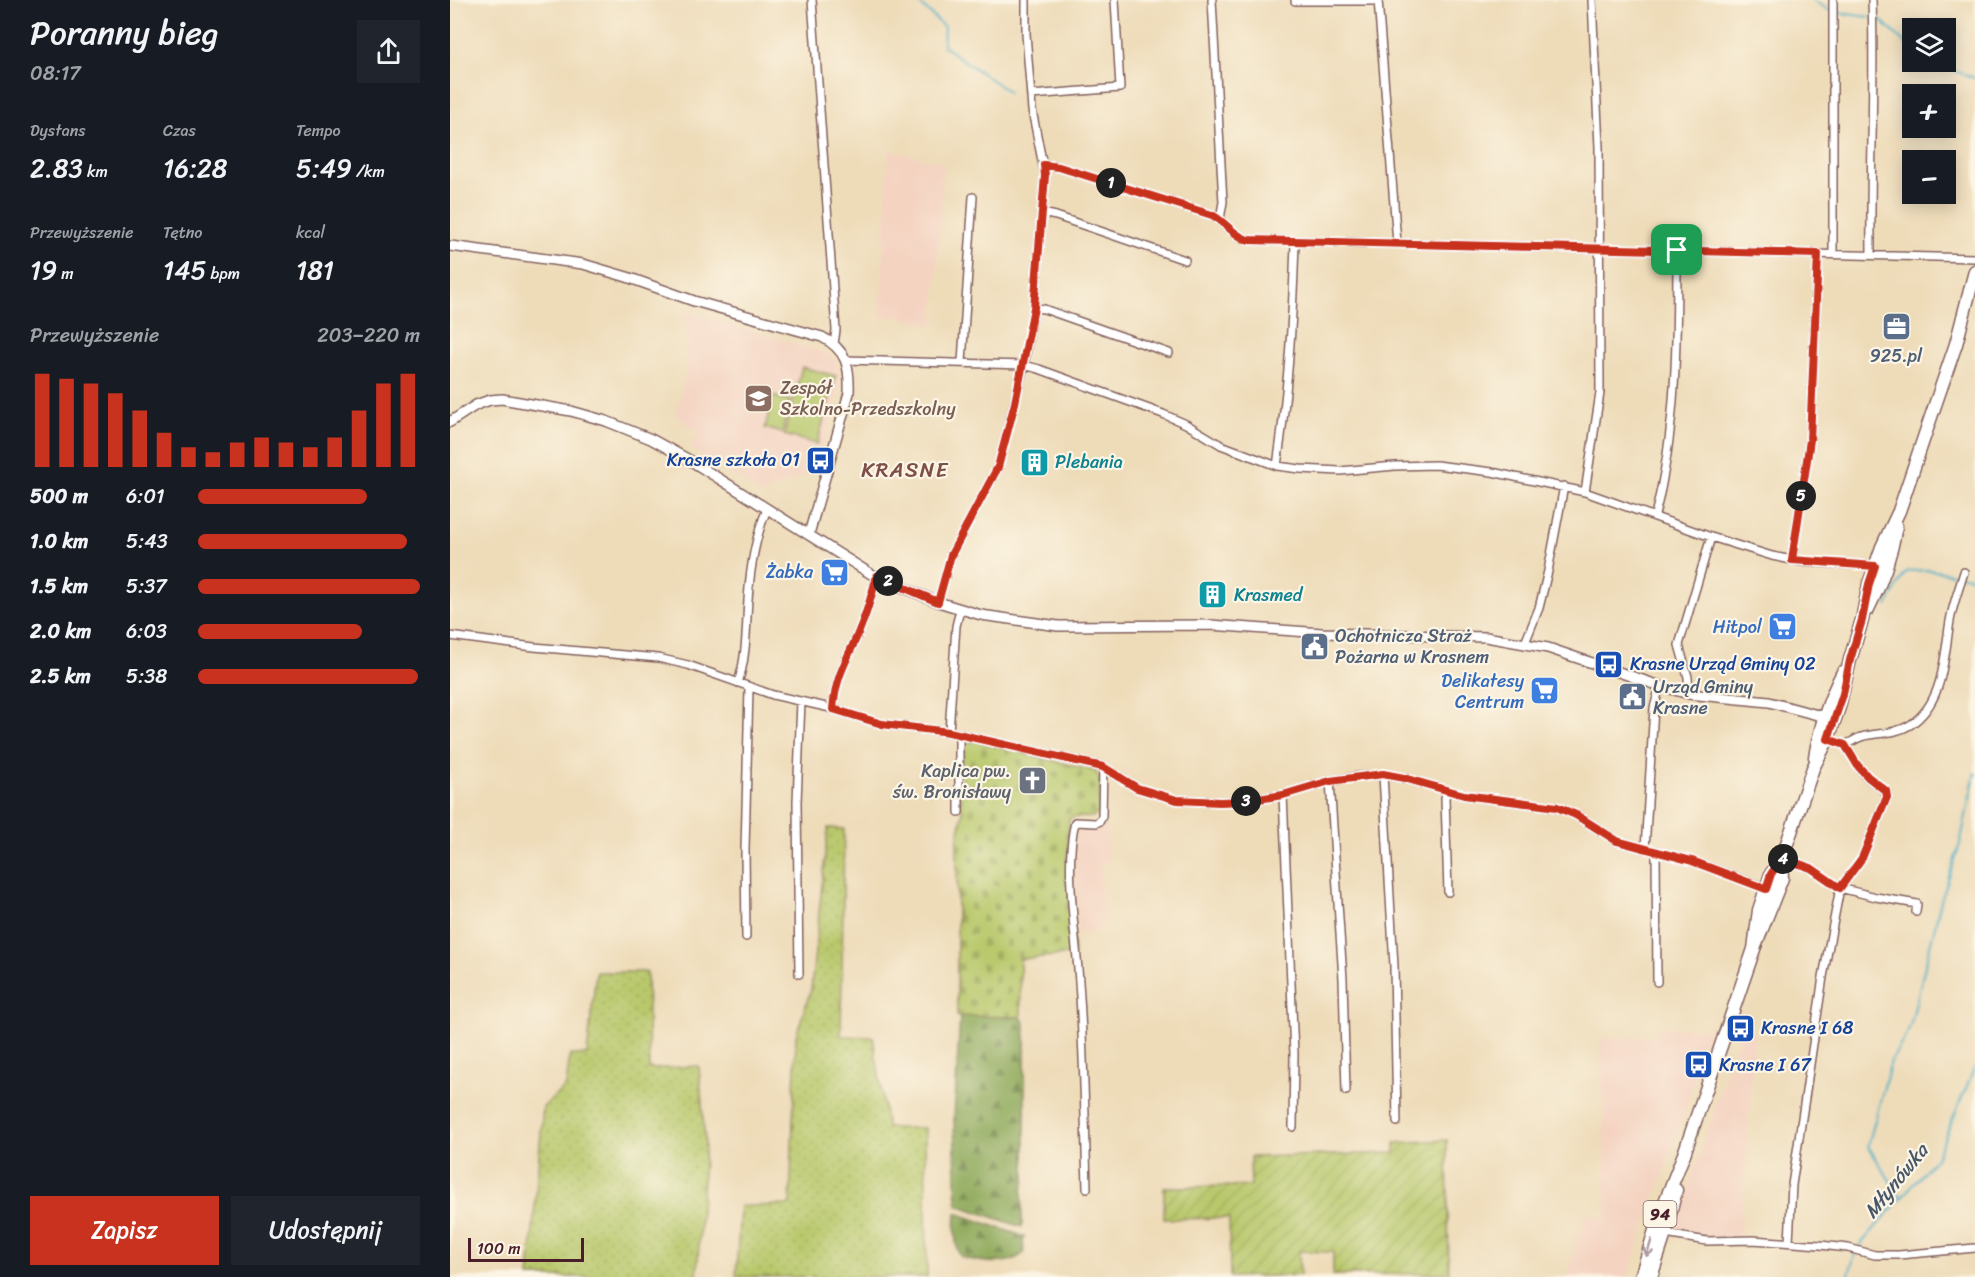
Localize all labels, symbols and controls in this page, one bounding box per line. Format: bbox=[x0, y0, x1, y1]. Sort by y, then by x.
text: Poranny bieg bbox=[30, 4, 219, 62]
map controls bbox=[1902, 18, 1956, 204]
button: layers bbox=[1902, 18, 1956, 72]
button: share bbox=[357, 20, 420, 83]
text: 08:17 bbox=[30, 56, 81, 91]
button: + bbox=[1902, 84, 1956, 138]
text: Dystans bbox=[30, 116, 86, 145]
text: Czas bbox=[163, 116, 196, 145]
text: Tempo bbox=[296, 116, 341, 145]
text: 2.83 bbox=[30, 145, 83, 191]
text: 16:28 bbox=[163, 145, 227, 191]
text: 5:49 bbox=[296, 145, 352, 191]
button: − bbox=[1902, 150, 1956, 204]
text: km bbox=[83, 157, 108, 186]
text: /km bbox=[352, 157, 385, 186]
pin: 1 bbox=[1096, 168, 1126, 198]
text: 1 bbox=[1108, 168, 1114, 197]
text: Przewyższenie bbox=[30, 218, 134, 247]
text: Tętno bbox=[163, 218, 202, 247]
text: kcal bbox=[296, 218, 325, 247]
pin bbox=[1651, 224, 1702, 275]
icon: arrive bbox=[1660, 233, 1693, 266]
text: 19 bbox=[30, 247, 57, 293]
text: 145 bbox=[163, 247, 206, 293]
text: 181 bbox=[296, 247, 334, 293]
text: m bbox=[57, 259, 74, 288]
text: bpm bbox=[206, 259, 240, 288]
office icon: 925.pl bbox=[1880, 311, 1912, 343]
text: Przewyższenie bbox=[30, 318, 159, 353]
text: 203–220 m bbox=[317, 318, 420, 353]
place label: 925.pl bbox=[1870, 340, 1923, 372]
place label: Zespół Szkolno-Przedszkolny bbox=[780, 372, 956, 425]
school or university icon: Zespół Szkolno-Przedszkolny bbox=[743, 382, 775, 414]
place label: Krasne szkoła 01 bbox=[667, 444, 800, 476]
bus stop icon: Krasne szkoła 01 bbox=[805, 444, 837, 476]
building icon: Plebania bbox=[1018, 446, 1050, 478]
place label: Plebania bbox=[1055, 446, 1123, 478]
district label: KRASNE bbox=[861, 451, 949, 489]
text: 500 m bbox=[30, 479, 88, 514]
text: 6:01 bbox=[126, 479, 165, 514]
pin: 5 bbox=[1786, 481, 1816, 511]
text: 5 bbox=[1796, 481, 1806, 510]
text: 1.0 km bbox=[30, 524, 88, 559]
text: 5:43 bbox=[126, 524, 168, 559]
place label: Żabka bbox=[766, 556, 814, 588]
supermarket icon: Żabka bbox=[818, 556, 850, 588]
pin: 2 bbox=[873, 566, 903, 596]
text: 2 bbox=[883, 566, 893, 595]
text: 1.5 km bbox=[30, 569, 88, 604]
text: 5:37 bbox=[126, 569, 167, 604]
building icon: Krasmed bbox=[1197, 579, 1229, 611]
place label: Krasmed bbox=[1234, 579, 1304, 611]
place label: Hitpol bbox=[1713, 611, 1763, 643]
supermarket icon: Hitpol bbox=[1767, 611, 1799, 643]
text: 2.0 km bbox=[30, 614, 91, 649]
text: 6:03 bbox=[126, 614, 167, 649]
place label: Ochotnicza Straż Pożarna w Krasnem bbox=[1335, 620, 1489, 673]
public building icon: Ochotnicza Straż Pożarna w Krasnem bbox=[1298, 630, 1330, 662]
bus stop icon: Krasne Urząd Gminy 02 bbox=[1593, 648, 1625, 680]
place label: Krasne Urząd Gminy 02 bbox=[1630, 648, 1816, 680]
text: 2.5 km bbox=[30, 659, 91, 694]
text: 5:38 bbox=[126, 659, 167, 694]
place label: Delikatesy Centrum bbox=[1441, 665, 1525, 718]
place label: Urząd Gminy Krasne bbox=[1653, 671, 1754, 724]
supermarket icon: Delikatesy Centrum bbox=[1529, 675, 1561, 707]
public building icon: Urząd Gminy Krasne bbox=[1616, 681, 1648, 713]
place label: Kaplica pw. św. Bronisławy bbox=[892, 755, 1012, 808]
church icon: Kaplica pw. św. Bronisławy bbox=[1016, 765, 1048, 797]
pin: 3 bbox=[1231, 786, 1261, 816]
text: 3 bbox=[1242, 786, 1250, 815]
pin: 4 bbox=[1768, 844, 1798, 874]
text: 4 bbox=[1778, 844, 1788, 873]
bus stop icon: Krasne I 68 bbox=[1724, 1012, 1756, 1044]
place label: Krasne I 68 bbox=[1761, 1012, 1853, 1044]
bus stop icon: Krasne I 67 bbox=[1682, 1049, 1714, 1081]
place label: Krasne I 67 bbox=[1719, 1049, 1812, 1081]
water label: Młynówka bbox=[1854, 1134, 1939, 1226]
button: Zapisz bbox=[30, 1196, 219, 1265]
button: Udostępnij bbox=[231, 1196, 420, 1265]
road number: 94 bbox=[1644, 1201, 1676, 1227]
text: 100 m bbox=[477, 1234, 521, 1263]
scale bar bbox=[468, 1235, 584, 1262]
one-way arrow bbox=[1643, 1238, 1654, 1257]

